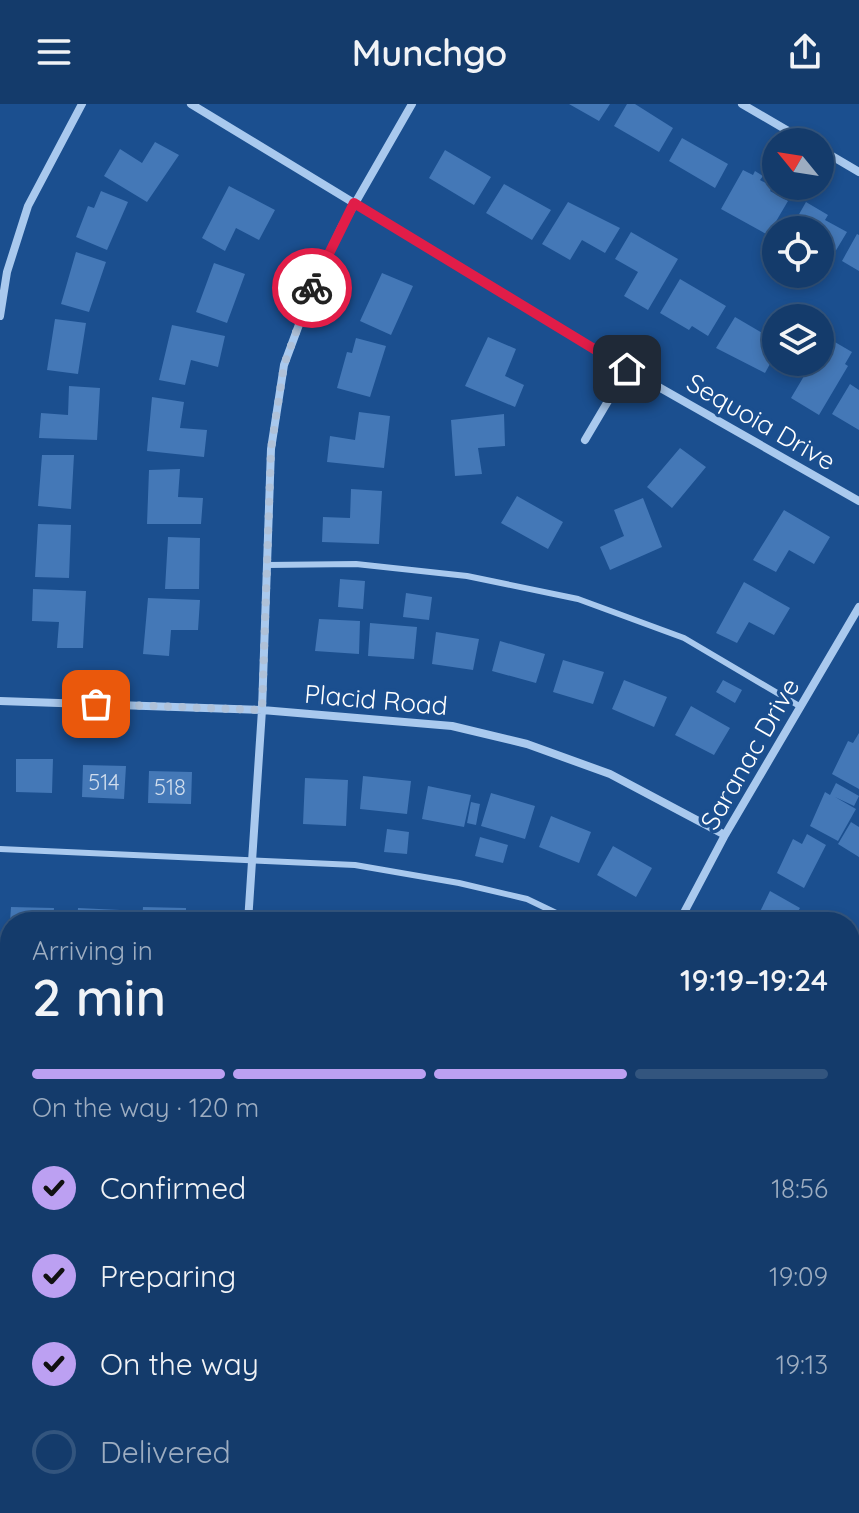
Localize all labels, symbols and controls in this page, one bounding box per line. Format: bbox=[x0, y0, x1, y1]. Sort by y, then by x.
icon: menu bbox=[32, 30, 76, 74]
text: Munchgo bbox=[352, 30, 507, 75]
icon: share bbox=[783, 30, 827, 74]
north arrow bbox=[762, 128, 834, 200]
map controls bbox=[762, 128, 834, 376]
button: locate bbox=[762, 216, 834, 288]
courier bbox=[272, 248, 352, 328]
icon: bike bbox=[290, 266, 334, 310]
button: layers bbox=[762, 304, 834, 376]
pin bbox=[593, 335, 661, 403]
icon: home bbox=[605, 347, 649, 391]
street label: Sequoia Drive bbox=[681, 366, 842, 477]
pin bbox=[62, 670, 130, 738]
street label: Saranac Drive bbox=[693, 672, 806, 836]
street label: Placid Road bbox=[303, 677, 449, 722]
icon: bag bbox=[74, 682, 118, 726]
house number: 514 bbox=[88, 768, 120, 796]
house number: 518 bbox=[154, 773, 186, 801]
text: Arriving in bbox=[32, 934, 153, 967]
text: 19:19–19:24 bbox=[680, 961, 828, 999]
text: 2 min bbox=[32, 964, 166, 1029]
text: On the way · 120 m bbox=[32, 1091, 259, 1124]
icon: check bbox=[32, 1166, 76, 1210]
text: Confirmed bbox=[100, 1169, 246, 1207]
text: 18:56 bbox=[771, 1172, 828, 1205]
icon: check bbox=[32, 1254, 76, 1298]
text: Preparing bbox=[100, 1257, 236, 1295]
text: 19:09 bbox=[769, 1260, 828, 1293]
icon: check bbox=[32, 1342, 76, 1386]
text: On the way bbox=[100, 1345, 259, 1383]
text: 19:13 bbox=[776, 1348, 828, 1381]
text: Delivered bbox=[100, 1433, 231, 1471]

